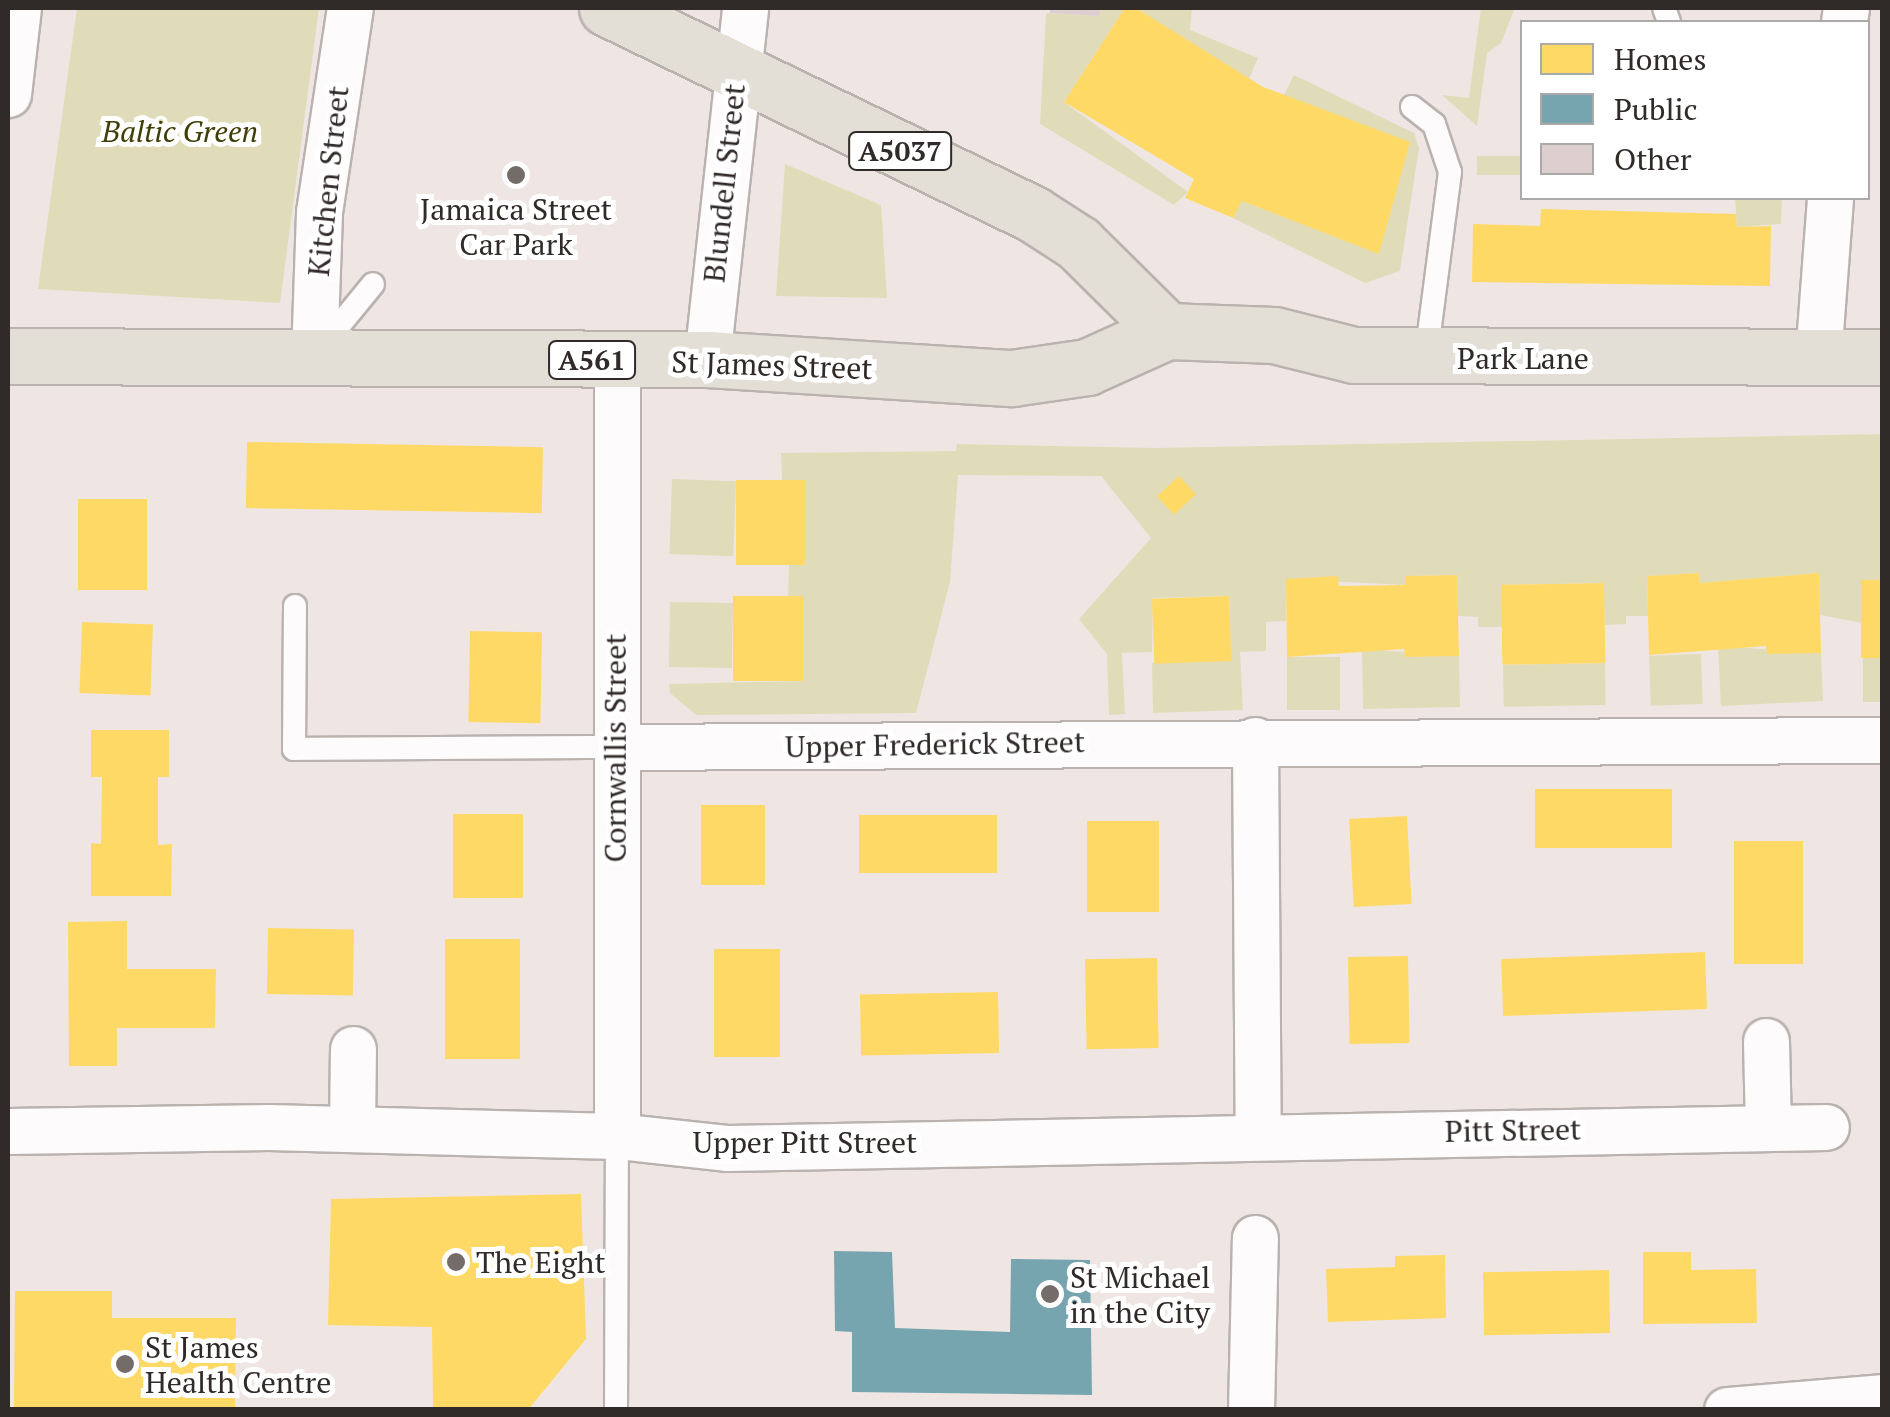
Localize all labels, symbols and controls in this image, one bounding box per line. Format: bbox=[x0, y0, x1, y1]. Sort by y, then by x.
legend bbox=[1520, 20, 1870, 200]
text: Homes bbox=[1614, 39, 1706, 79]
street label: Blundell Street bbox=[696, 82, 752, 284]
street label: Kitchen Street bbox=[300, 84, 356, 278]
text: Public bbox=[1614, 89, 1697, 129]
park label: Baltic Green bbox=[102, 113, 258, 149]
road number: A5037 bbox=[848, 128, 952, 174]
text: Other bbox=[1614, 139, 1692, 179]
marker: Jamaica Street Car Park bbox=[505, 164, 527, 186]
place label: Jamaica Street Car Park bbox=[420, 191, 612, 262]
road number: A561 bbox=[547, 337, 637, 383]
street label: Park Lane bbox=[1457, 340, 1589, 376]
street label: St James Street bbox=[671, 344, 873, 386]
street label: Cornwallis Street bbox=[597, 634, 633, 862]
street label: Upper Frederick Street bbox=[785, 723, 1085, 765]
street label: Pitt Street bbox=[1444, 1111, 1582, 1149]
street label: Upper Pitt Street bbox=[693, 1124, 917, 1160]
place label: The Eight bbox=[476, 1244, 606, 1280]
marker: The Eight bbox=[445, 1251, 467, 1273]
place label: St Michael in the City bbox=[1070, 1259, 1210, 1330]
marker: St Michael in the City bbox=[1039, 1283, 1061, 1305]
place label: St James Health Centre bbox=[145, 1329, 331, 1400]
marker: St James Health Centre bbox=[114, 1353, 136, 1375]

